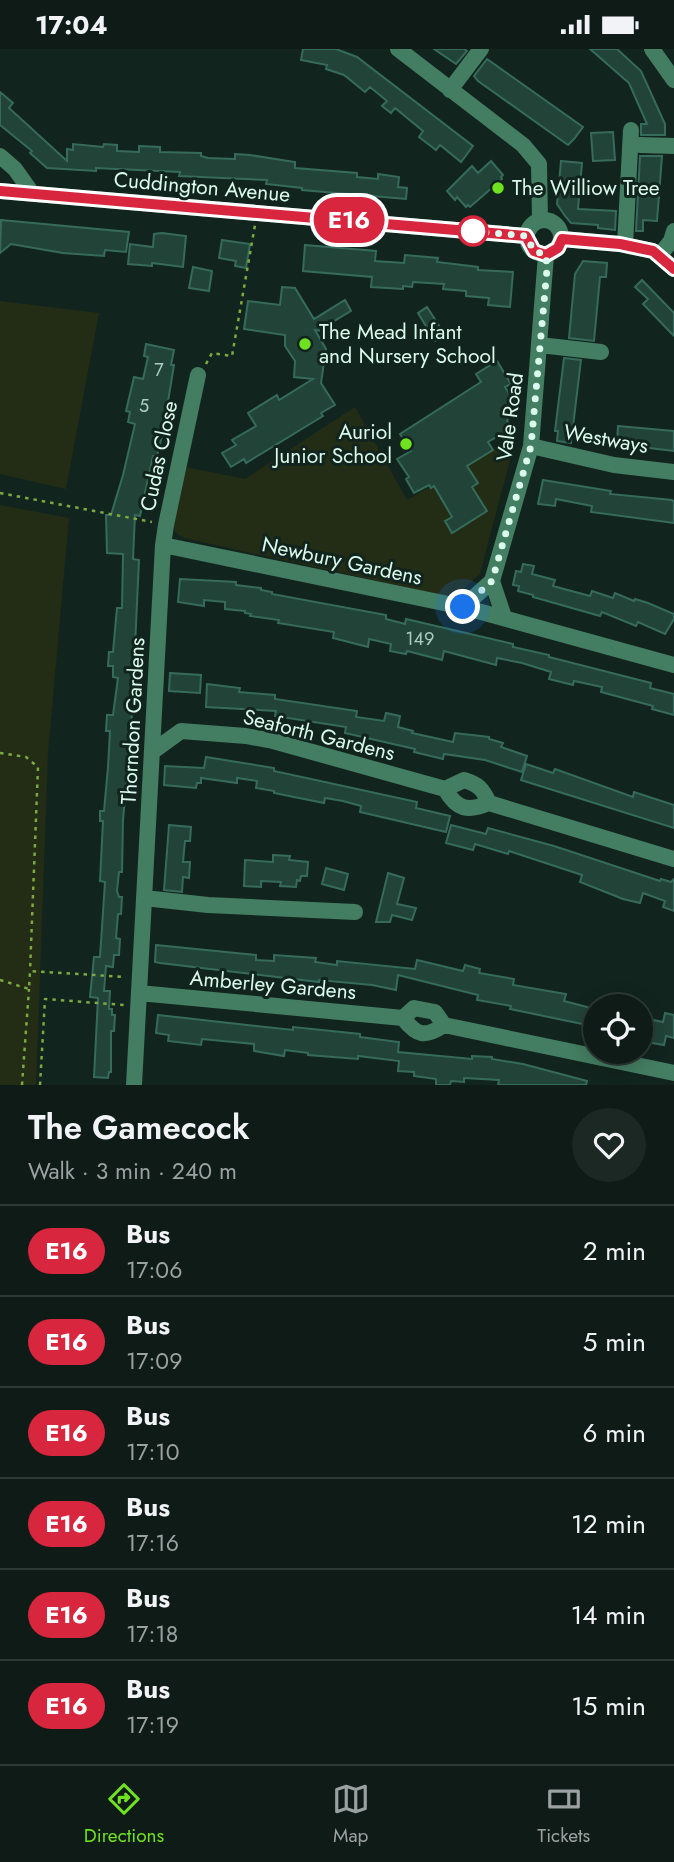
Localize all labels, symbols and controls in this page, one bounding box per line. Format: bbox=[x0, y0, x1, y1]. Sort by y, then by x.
text: 17:04 bbox=[35, 6, 108, 44]
street label: Cuddington Avenue bbox=[112, 164, 292, 210]
place label: The Williow Tree bbox=[512, 173, 660, 203]
marker: The Williow Tree bbox=[490, 180, 506, 196]
line badge: E16 bbox=[309, 197, 389, 243]
text: E16 bbox=[328, 202, 370, 237]
unlabelled marker bbox=[458, 216, 488, 246]
place label: The Mead Infant and Nursery School bbox=[319, 317, 496, 371]
marker: The Mead Infant and Nursery School bbox=[297, 336, 313, 352]
house number: 7 bbox=[154, 357, 164, 383]
street label: Vale Road bbox=[489, 371, 531, 463]
house number: 5 bbox=[139, 393, 149, 419]
street label: Cudas Close bbox=[133, 398, 185, 514]
place label: Auriol Junior School bbox=[271, 417, 392, 471]
street label: Westways bbox=[561, 417, 651, 461]
marker: Auriol Junior School bbox=[398, 436, 414, 452]
street label: Newbury Gardens bbox=[259, 529, 425, 593]
your location bbox=[445, 589, 480, 624]
house number: 149 bbox=[406, 626, 434, 652]
street label: Thorndon Gardens bbox=[114, 637, 152, 805]
street label: Seaforth Gardens bbox=[240, 702, 398, 768]
street label: Amberley Gardens bbox=[189, 963, 357, 1007]
map controls bbox=[583, 994, 653, 1064]
button: locate bbox=[583, 994, 653, 1064]
text: The Gamecock bbox=[28, 1104, 250, 1151]
button: heart bbox=[572, 1108, 646, 1182]
text: Walk · 3 min · 240 m bbox=[28, 1154, 237, 1188]
text: Bus bbox=[126, 1215, 170, 1253]
text: 2 min bbox=[583, 1232, 646, 1270]
text: E16 bbox=[45, 1233, 88, 1268]
text: 17:06 bbox=[126, 1253, 182, 1287]
text: Bus bbox=[126, 1306, 170, 1344]
text: 5 min bbox=[583, 1323, 646, 1361]
text: E16 bbox=[45, 1324, 88, 1359]
text: 17:09 bbox=[126, 1344, 182, 1378]
text: Bus bbox=[126, 1397, 170, 1435]
text: 6 min bbox=[583, 1414, 646, 1452]
text: E16 bbox=[45, 1415, 88, 1450]
text: 17:10 bbox=[126, 1435, 179, 1469]
text: Bus bbox=[126, 1488, 170, 1526]
text: 12 min bbox=[571, 1505, 646, 1543]
text: E16 bbox=[45, 1506, 88, 1541]
text: 17:16 bbox=[126, 1526, 179, 1560]
text: Bus bbox=[126, 1579, 170, 1617]
text: 14 min bbox=[571, 1596, 646, 1634]
text: E16 bbox=[45, 1597, 88, 1632]
text: 17:18 bbox=[126, 1617, 178, 1651]
text: Bus bbox=[126, 1670, 170, 1708]
text: 15 min bbox=[571, 1687, 646, 1725]
text: E16 bbox=[45, 1688, 88, 1723]
text: 17:19 bbox=[126, 1708, 179, 1742]
tab: Directions bbox=[84, 1780, 164, 1849]
tab: Map bbox=[332, 1780, 370, 1849]
tab: Tickets bbox=[537, 1780, 590, 1849]

